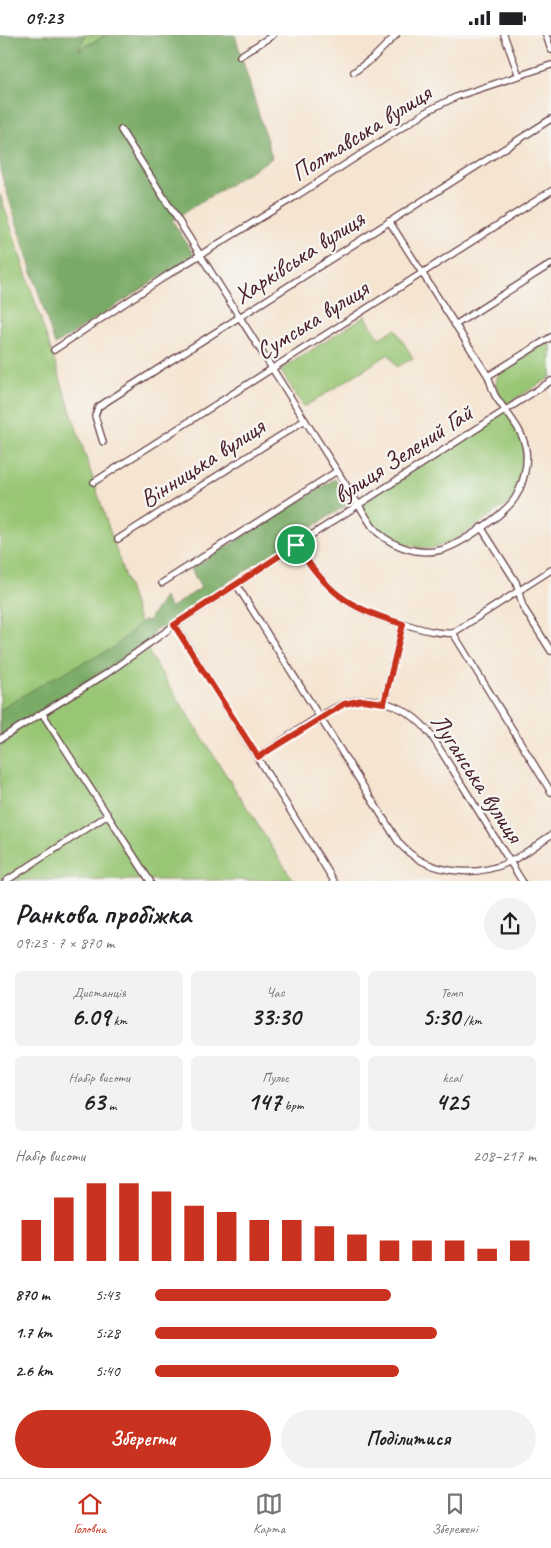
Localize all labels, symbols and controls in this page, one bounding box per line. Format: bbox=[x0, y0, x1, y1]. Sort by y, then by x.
text: 09:23 bbox=[25, 6, 63, 30]
street label: Полтавська вулиця bbox=[285, 76, 439, 189]
street label: Харківська вулиця bbox=[228, 202, 371, 311]
street label: Сумська вулиця bbox=[250, 272, 376, 367]
street label: вулиця Зелений Гай bbox=[327, 396, 480, 511]
street label: Вінницька вулиця bbox=[134, 410, 272, 515]
pin bbox=[275, 524, 317, 566]
icon: arrive bbox=[282, 531, 310, 559]
street label: Луганська вулиця bbox=[423, 707, 532, 851]
text: Ранкова пробіжка bbox=[15, 896, 191, 931]
button: share bbox=[484, 898, 536, 950]
text: 09:23 · 7 × 870 m bbox=[15, 933, 114, 953]
text: Дистанція bbox=[72, 984, 126, 1001]
text: Час bbox=[266, 984, 285, 1001]
text: Темп bbox=[441, 984, 463, 1001]
text: 6.09 bbox=[71, 1001, 110, 1033]
text: 33:30 bbox=[251, 1001, 300, 1033]
text: 5:30 bbox=[422, 1001, 460, 1033]
text: km bbox=[110, 1012, 127, 1029]
text: /km bbox=[460, 1012, 482, 1029]
text: Набір висоти bbox=[69, 1069, 130, 1086]
text: Пульс bbox=[262, 1069, 289, 1086]
text: kcal bbox=[443, 1069, 461, 1086]
text: 63 bbox=[82, 1086, 105, 1118]
text: 147 bbox=[247, 1086, 281, 1118]
text: 425 bbox=[435, 1086, 469, 1118]
text: m bbox=[105, 1097, 116, 1114]
text: bpm bbox=[281, 1097, 304, 1114]
text: Набір висоти bbox=[15, 1146, 85, 1166]
text: 208–217 m bbox=[473, 1146, 536, 1166]
text: 870 m bbox=[15, 1285, 50, 1305]
text: 5:43 bbox=[95, 1285, 120, 1305]
text: 1.7 km bbox=[15, 1323, 52, 1343]
text: 5:28 bbox=[95, 1323, 120, 1343]
text: 2.6 km bbox=[15, 1361, 53, 1381]
text: 5:40 bbox=[95, 1361, 120, 1381]
button: Зберегти bbox=[15, 1410, 271, 1468]
button: Поділитися bbox=[281, 1410, 536, 1468]
tab: Головна bbox=[73, 1490, 106, 1537]
tab: Карта bbox=[253, 1490, 285, 1537]
tab: Збережені bbox=[432, 1490, 478, 1537]

